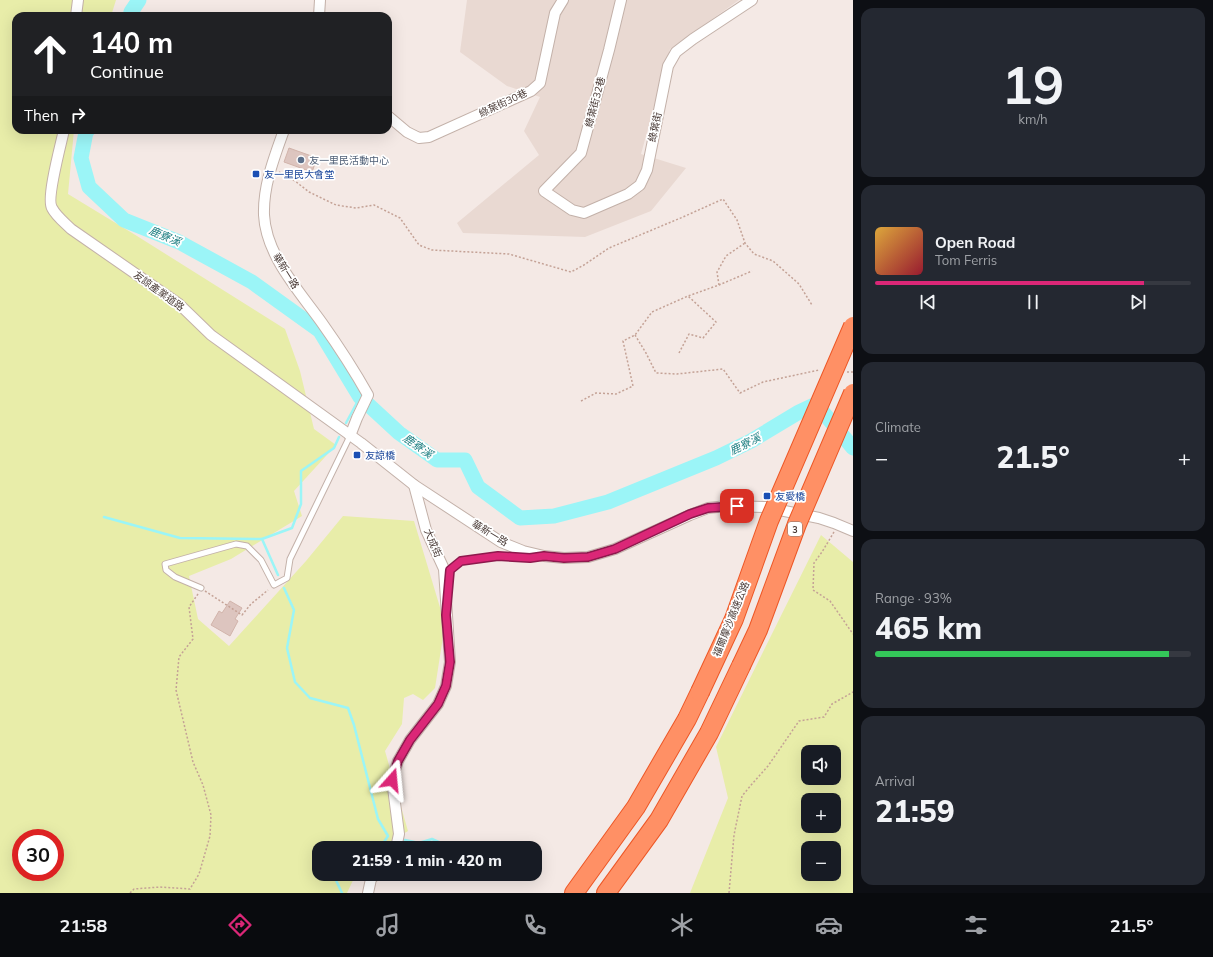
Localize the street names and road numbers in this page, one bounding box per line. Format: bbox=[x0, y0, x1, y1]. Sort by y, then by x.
street label: 綠葉街32巷 bbox=[582, 75, 608, 129]
street label: 綠葉街30巷 bbox=[477, 86, 529, 120]
street label: 綠葉街 bbox=[646, 111, 664, 143]
street label: 華新一路 bbox=[270, 251, 302, 291]
street label: 友諒產業道路 bbox=[131, 268, 187, 314]
street label: 華新一路 bbox=[470, 517, 510, 549]
road number: 3 bbox=[788, 522, 802, 536]
street label: 大成街 bbox=[421, 527, 445, 559]
street label: 福爾摩沙高速公路 bbox=[710, 579, 752, 659]

